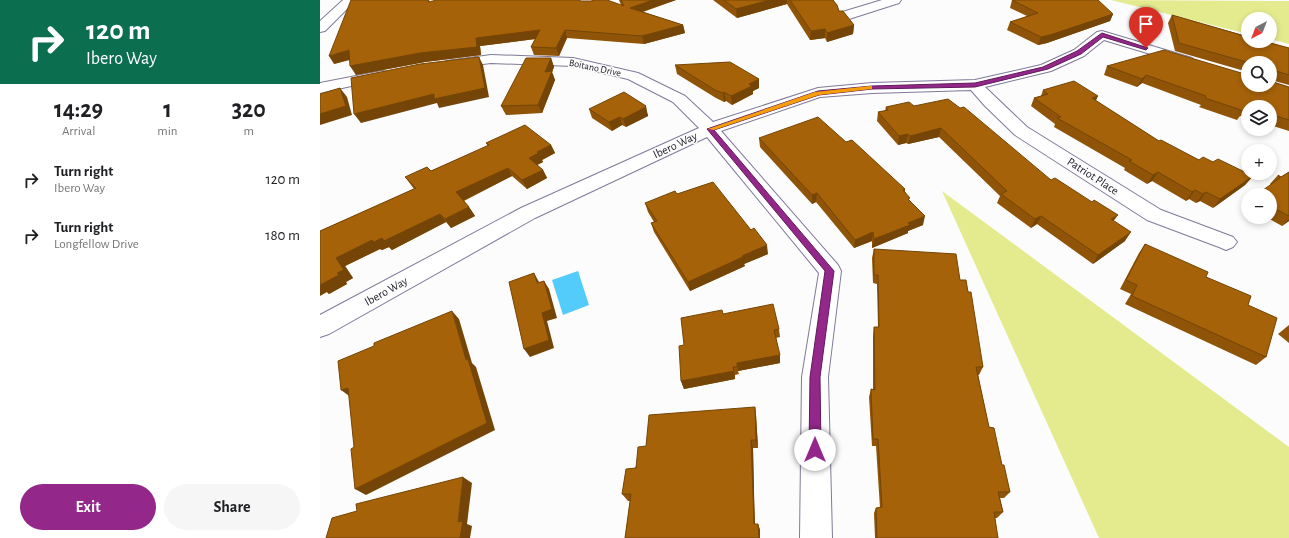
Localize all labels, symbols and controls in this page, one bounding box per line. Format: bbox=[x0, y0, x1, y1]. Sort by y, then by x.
pin bbox=[1129, 7.0, 1163, 48]
north arrow bbox=[1241, 12, 1277, 48]
map controls bbox=[1241, 12, 1277, 224]
icon: arrive bbox=[1135, 13, 1157, 35]
icon: right bbox=[20, 16, 72, 68]
text: 120 m bbox=[86, 17, 151, 45]
text: Ibero Way bbox=[86, 50, 157, 68]
button: search bbox=[1241, 56, 1277, 92]
street label: Boitano Drive bbox=[568, 58, 622, 78]
text: 14:29 bbox=[54, 98, 103, 122]
text: 1 bbox=[163, 98, 172, 122]
text: 320 bbox=[232, 98, 266, 122]
button: layers bbox=[1241, 100, 1277, 136]
text: Arrival bbox=[62, 125, 95, 138]
text: min bbox=[157, 125, 178, 138]
text: m bbox=[244, 125, 254, 138]
street label: Ibero Way bbox=[651, 130, 699, 161]
button: + bbox=[1241, 144, 1277, 180]
street label: Patriot Place bbox=[1065, 155, 1121, 197]
text: Turn right bbox=[54, 164, 113, 179]
icon: right bbox=[20, 169, 42, 191]
text: 120 m bbox=[266, 172, 300, 187]
text: Ibero Way bbox=[54, 182, 105, 195]
button: − bbox=[1241, 188, 1277, 224]
text: Turn right bbox=[54, 220, 113, 235]
icon: right bbox=[20, 225, 42, 247]
text: 180 m bbox=[265, 228, 300, 243]
text: Longfellow Drive bbox=[54, 238, 139, 251]
street label: Ibero Way bbox=[362, 274, 410, 309]
position arrow bbox=[794, 429, 836, 471]
button: Exit bbox=[20, 484, 156, 530]
button: Share bbox=[164, 484, 300, 530]

